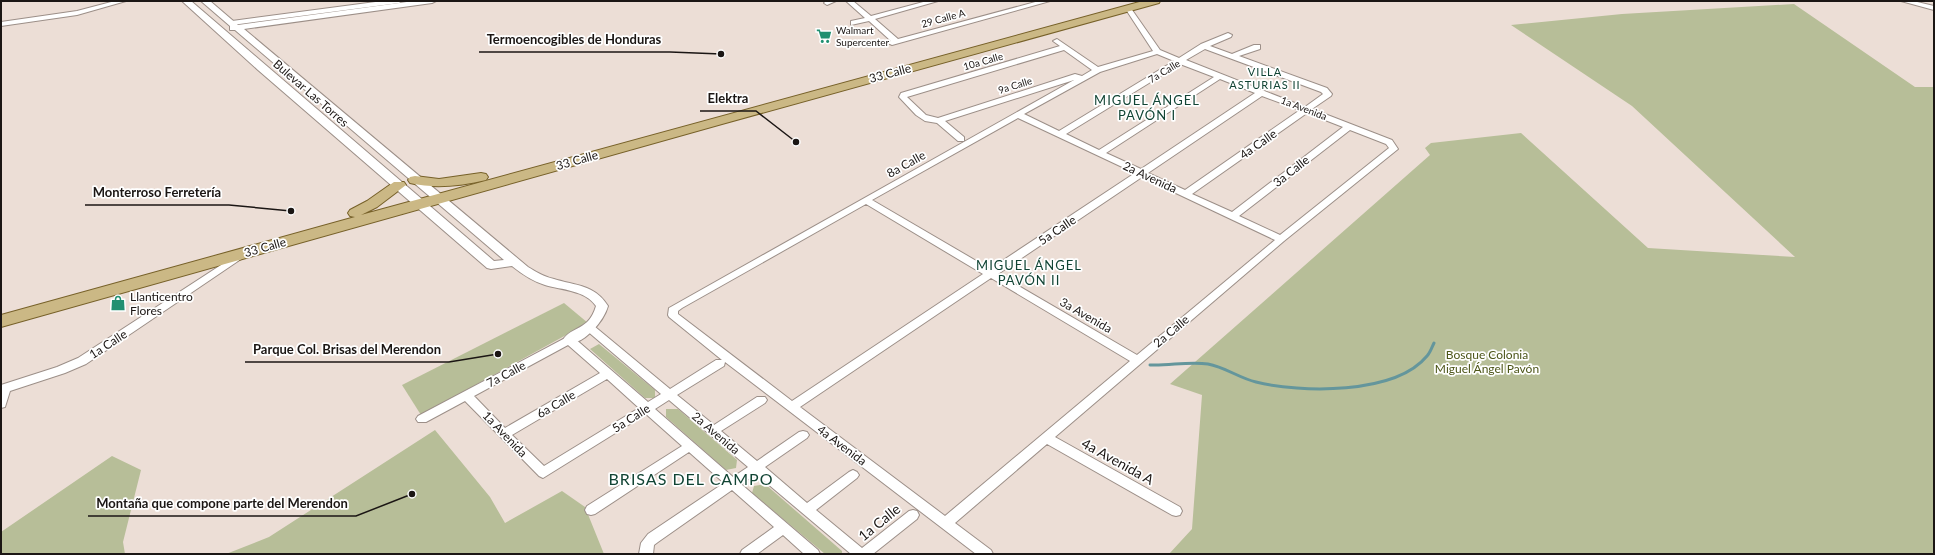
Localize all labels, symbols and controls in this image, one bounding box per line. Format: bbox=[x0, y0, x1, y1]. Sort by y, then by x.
street label: 29 Calle A bbox=[920, 6, 966, 30]
place label: Walmart Supercenter bbox=[836, 24, 890, 48]
callout: Termoencogibles de Honduras bbox=[479, 27, 670, 52]
supermarket icon: Walmart Supercenter bbox=[815, 27, 833, 45]
text: Termoencogibles de Honduras bbox=[487, 31, 662, 47]
street label: 10a Calle bbox=[962, 50, 1004, 72]
street label: Bulevar Las Torres bbox=[270, 56, 352, 130]
street label: 7a Calle bbox=[1146, 57, 1182, 85]
street label: 33 Calle bbox=[867, 60, 913, 86]
district label: VILLA ASTURIAS II bbox=[1229, 65, 1301, 91]
street label: 9a Calle bbox=[997, 74, 1033, 96]
callout: Elektra bbox=[700, 86, 756, 111]
text: Elektra bbox=[708, 90, 748, 106]
district label: MIGUEL ÁNGEL PAVÓN I bbox=[1094, 92, 1200, 123]
street label: 1a Avenida bbox=[1279, 94, 1329, 122]
street label: 4a Calle bbox=[1237, 126, 1279, 162]
street label: 33 Calle bbox=[554, 147, 600, 173]
street label: 8a Calle bbox=[884, 147, 928, 181]
street label: 3a Calle bbox=[1270, 152, 1312, 190]
street label: 2a Avenida bbox=[1121, 158, 1179, 196]
callout: Monterroso Ferretería bbox=[85, 180, 229, 205]
text: Monterroso Ferretería bbox=[93, 184, 221, 200]
street label: 5a Calle bbox=[1035, 212, 1079, 248]
street label: 33 Calle bbox=[242, 234, 288, 260]
district label: MIGUEL ÁNGEL PAVÓN II bbox=[976, 257, 1082, 288]
place label: Llanticentro Flores bbox=[130, 289, 193, 318]
shop icon: Llanticentro Flores bbox=[109, 294, 127, 312]
street label: 3a Avenida bbox=[1057, 294, 1115, 336]
street label: 2a Calle bbox=[1150, 312, 1192, 350]
street label: 1a Calle bbox=[86, 326, 130, 362]
callout: Parque Col. Brisas del Merendon bbox=[245, 337, 449, 362]
text: Parque Col. Brisas del Merendon bbox=[253, 341, 441, 357]
park label: Bosque Colonia Miguel Ángel Pavón bbox=[1435, 347, 1539, 376]
street label: 7a Calle bbox=[484, 358, 528, 390]
street label: 6a Calle bbox=[534, 387, 578, 421]
street label: 5a Calle bbox=[609, 401, 653, 435]
street label: 1a Avenida bbox=[480, 408, 531, 460]
street label: 2a Avenida bbox=[689, 409, 743, 457]
street label: 4a Avenida bbox=[814, 422, 870, 468]
street label: 4a Avenida A bbox=[1079, 434, 1158, 488]
district label: BRISAS DEL CAMPO bbox=[609, 469, 773, 488]
callout: Montaña que compone parte del Merendon bbox=[88, 491, 356, 516]
text: Montaña que compone parte del Merendon bbox=[96, 495, 348, 511]
street label: 1a Calle bbox=[855, 500, 903, 544]

